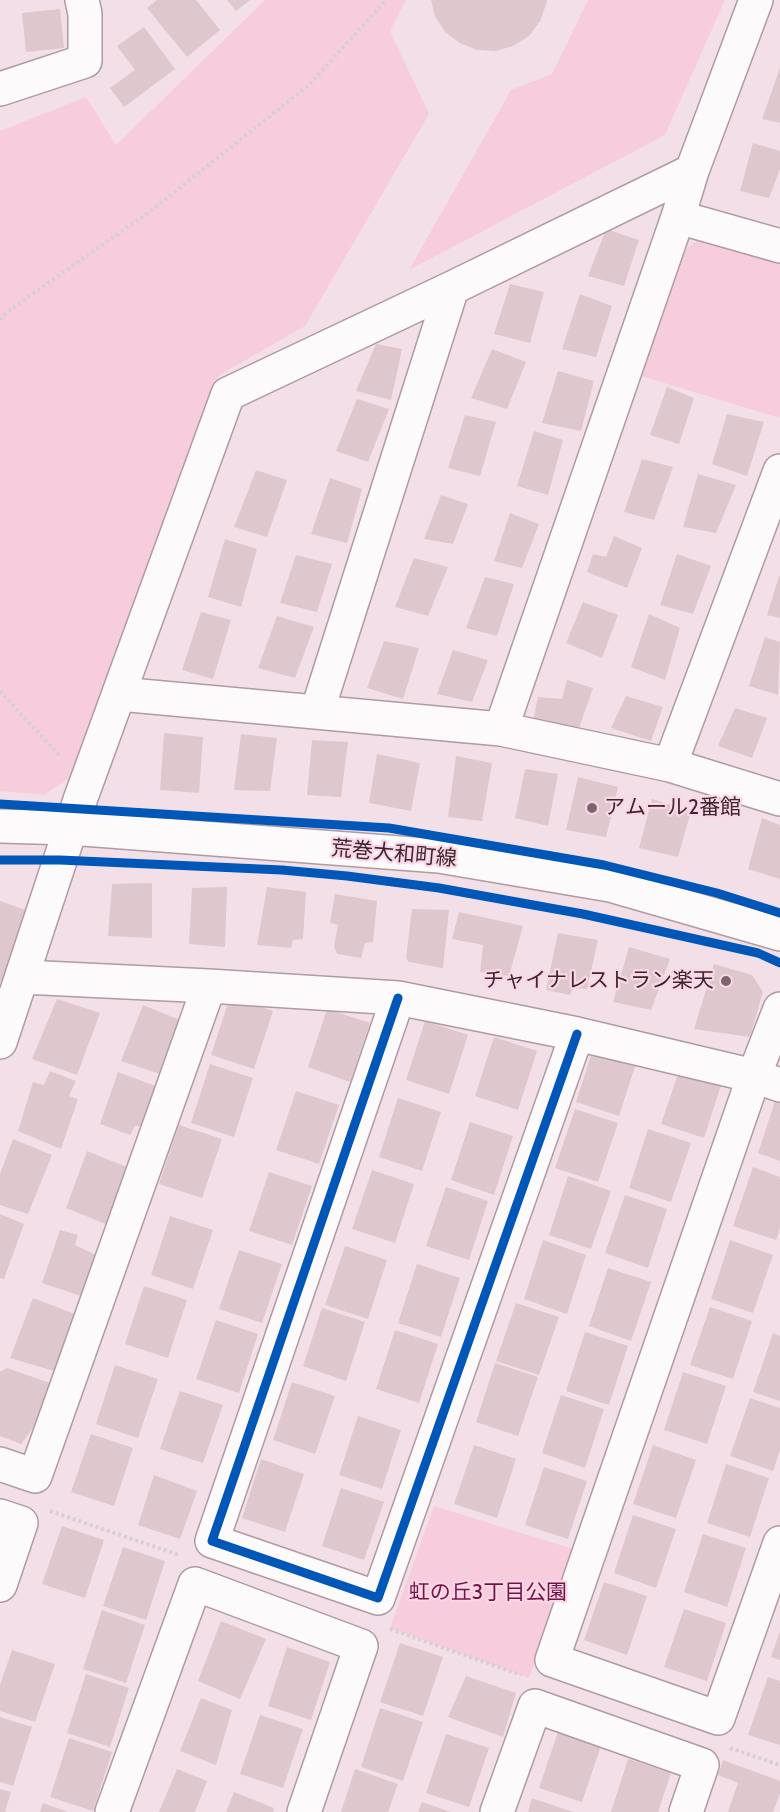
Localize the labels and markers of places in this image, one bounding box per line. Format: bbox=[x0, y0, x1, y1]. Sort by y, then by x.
place label: アムール2番館 bbox=[604, 795, 741, 821]
marker: アムール2番館 bbox=[585, 801, 599, 815]
place label: チャイナレストラン楽天 bbox=[483, 968, 714, 994]
marker: チャイナレストラン楽天 bbox=[719, 974, 733, 988]

